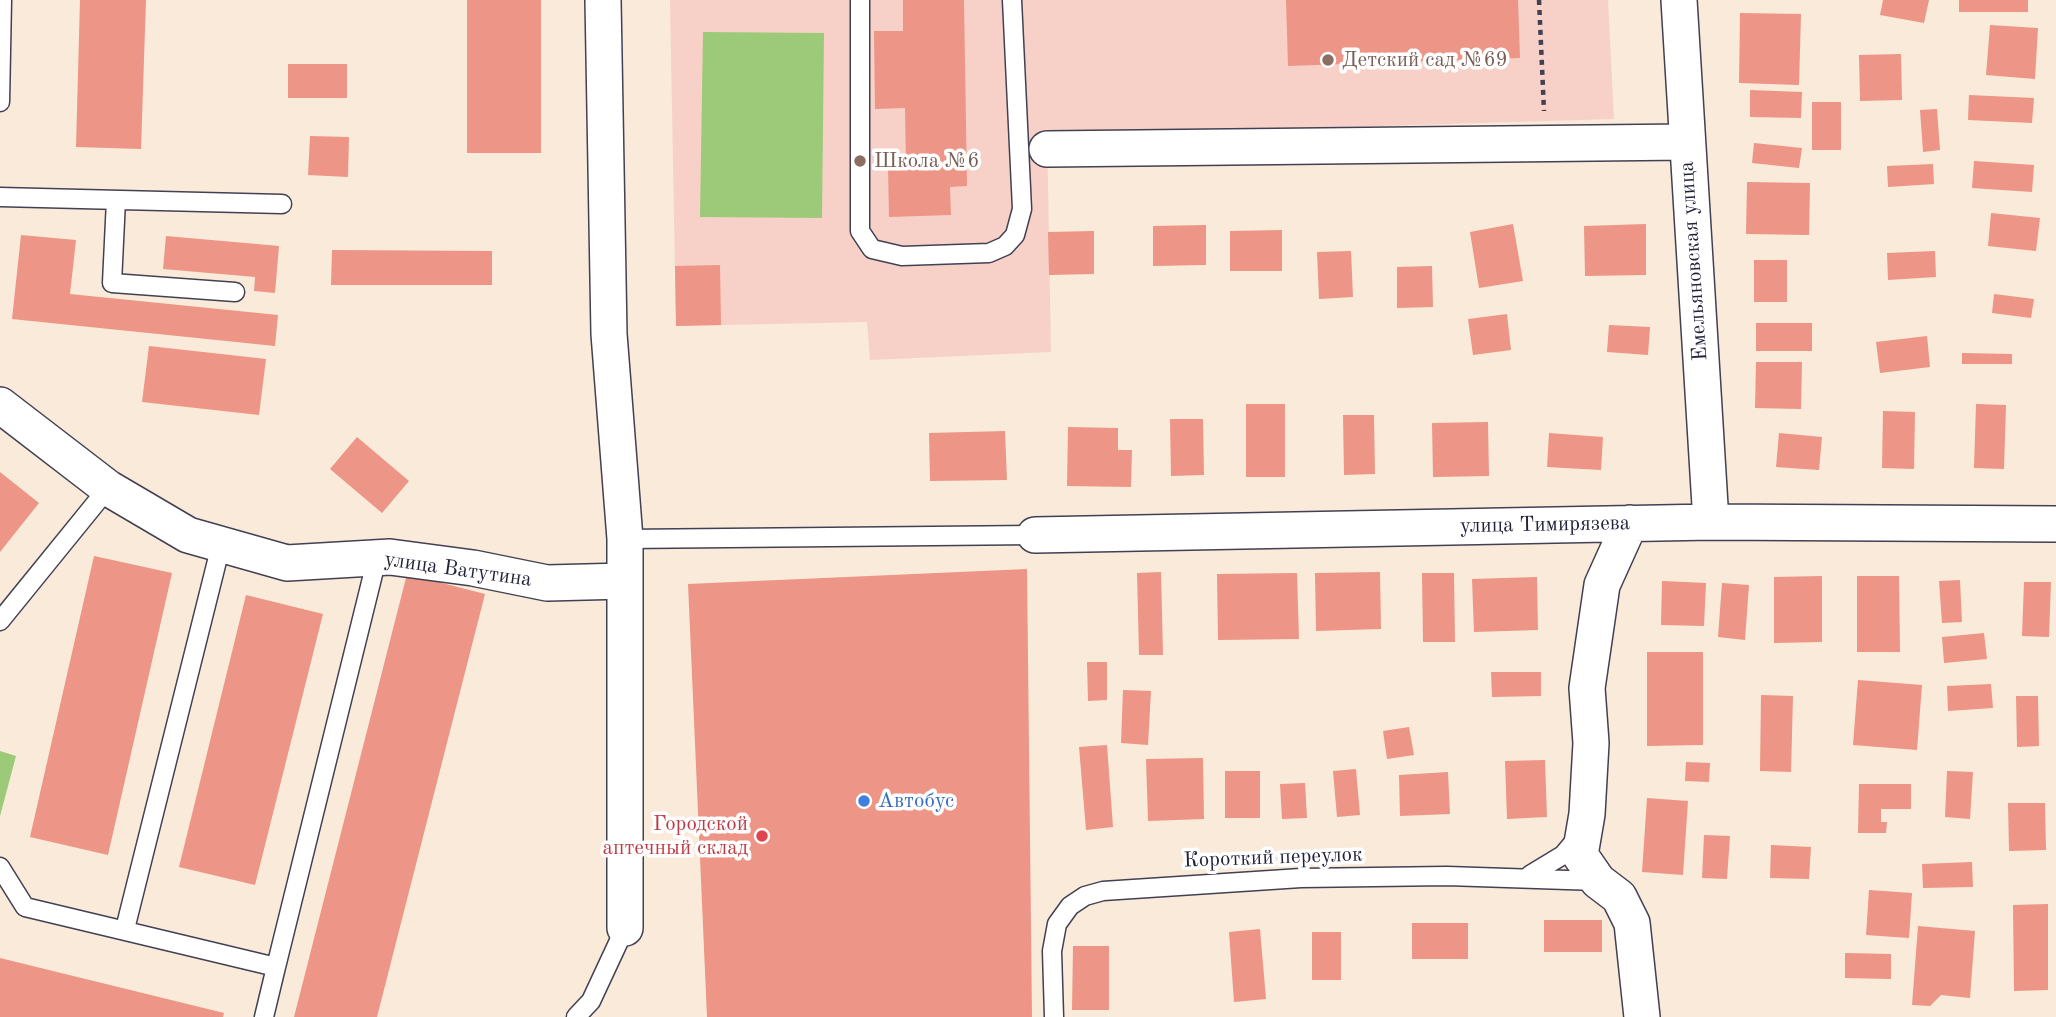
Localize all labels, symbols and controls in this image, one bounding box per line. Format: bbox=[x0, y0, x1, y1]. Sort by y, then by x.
place label: Детский сад №69 bbox=[1342, 47, 1508, 73]
marker: Детский сад №69 bbox=[1320, 52, 1336, 68]
place label: Школа №6 bbox=[874, 148, 980, 174]
marker: Школа №6 bbox=[852, 153, 868, 169]
street label: Емельяновская улица bbox=[1674, 160, 1714, 362]
street label: улица Тимирязева bbox=[1460, 511, 1630, 539]
street label: улица Ватутина bbox=[383, 547, 533, 593]
place label: Автобус bbox=[878, 788, 954, 814]
marker: Автобус bbox=[856, 793, 872, 809]
place label: Городской аптечный склад bbox=[603, 811, 748, 861]
marker: Городской аптечный склад bbox=[754, 828, 770, 844]
street label: Короткий переулок bbox=[1183, 842, 1363, 874]

